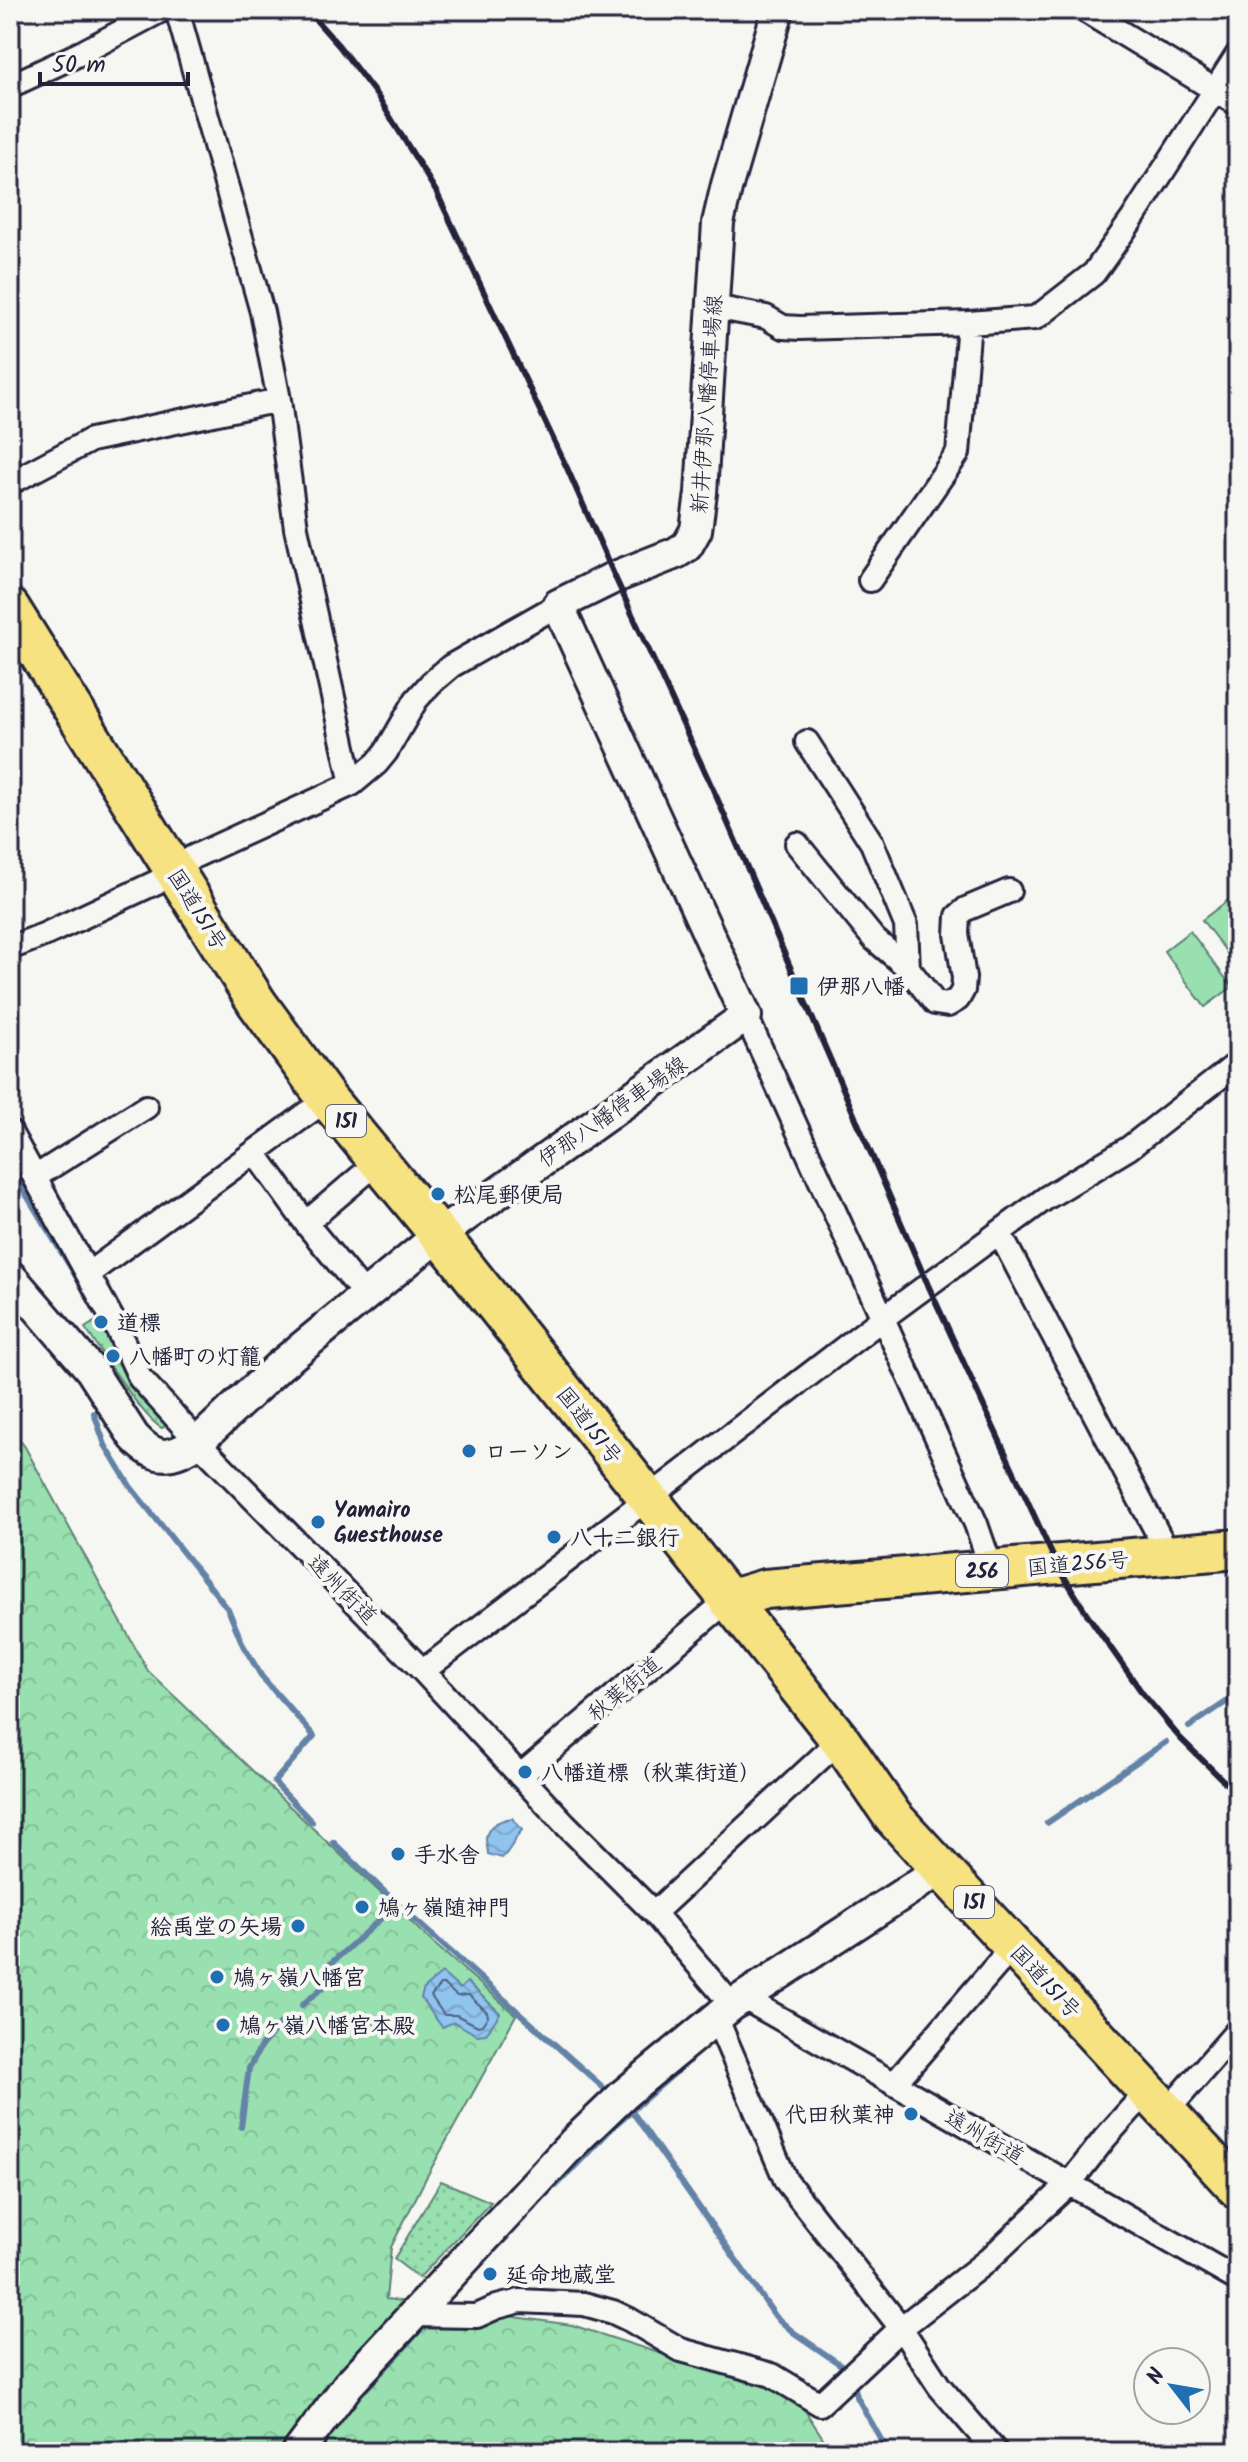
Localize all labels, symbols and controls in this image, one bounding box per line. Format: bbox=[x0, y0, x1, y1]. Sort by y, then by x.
scale bar bbox=[40, 36, 188, 86]
text: 50 m bbox=[52, 46, 106, 85]
street label: 新井伊那八幡停車場線 bbox=[683, 293, 734, 515]
street label: 国道151号 bbox=[157, 862, 235, 958]
place label: 伊那八幡 bbox=[817, 971, 905, 1006]
marker: 伊那八幡 bbox=[788, 975, 810, 997]
street label: 伊那八幡停車場線 bbox=[531, 1048, 696, 1178]
road number: 151 bbox=[326, 1105, 366, 1137]
place label: 松尾郵便局 bbox=[454, 1179, 564, 1214]
marker: 松尾郵便局 bbox=[429, 1185, 447, 1203]
place label: 道標 bbox=[117, 1307, 161, 1342]
marker: 道標 bbox=[92, 1313, 110, 1331]
place label: 八幡町の灯籠 bbox=[129, 1341, 261, 1376]
marker: 八幡町の灯籠 bbox=[104, 1347, 122, 1365]
street label: 国道151号 bbox=[546, 1380, 630, 1473]
place label: ローソン bbox=[485, 1436, 573, 1471]
marker: ローソン bbox=[460, 1442, 478, 1460]
place label: Yamairo Guesthouse bbox=[334, 1494, 443, 1554]
marker: Yamairo Guesthouse bbox=[309, 1513, 327, 1531]
place label: 八十二銀行 bbox=[570, 1522, 680, 1557]
marker: 八十二銀行 bbox=[545, 1528, 563, 1546]
street label: 国道256号 bbox=[1025, 1544, 1131, 1587]
street label: 遠州街道 bbox=[298, 1547, 385, 1634]
road number: 256 bbox=[956, 1555, 1008, 1587]
street label: 秋葉街道 bbox=[581, 1648, 671, 1732]
place label: 八幡道標（秋葉街道） bbox=[541, 1757, 761, 1792]
marker: 八幡道標（秋葉街道） bbox=[516, 1763, 534, 1781]
place label: 手水舎 bbox=[414, 1839, 480, 1874]
marker: 手水舎 bbox=[389, 1845, 407, 1863]
road number: 151 bbox=[954, 1886, 994, 1918]
place label: 鳩ヶ嶺随神門 bbox=[378, 1892, 510, 1927]
marker: 鳩ヶ嶺随神門 bbox=[353, 1898, 371, 1916]
place label: 絵禹堂の矢場 bbox=[150, 1911, 282, 1946]
marker: 絵禹堂の矢場 bbox=[289, 1917, 307, 1935]
street label: 国道151号 bbox=[1000, 1937, 1088, 2028]
place label: 鳩ヶ嶺八幡宮 bbox=[233, 1962, 365, 1997]
marker: 鳩ヶ嶺八幡宮 bbox=[208, 1968, 226, 1986]
place label: 鳩ヶ嶺八幡宮本殿 bbox=[239, 2010, 415, 2045]
marker: 鳩ヶ嶺八幡宮本殿 bbox=[214, 2016, 232, 2034]
place label: 代田秋葉神 bbox=[785, 2099, 895, 2134]
street label: 遠州街道 bbox=[937, 2101, 1031, 2175]
marker: 代田秋葉神 bbox=[902, 2105, 920, 2123]
place label: 延命地蔵堂 bbox=[506, 2259, 616, 2294]
marker: 延命地蔵堂 bbox=[481, 2265, 499, 2283]
north arrow bbox=[1132, 2346, 1212, 2426]
text: N bbox=[1138, 2362, 1176, 2392]

